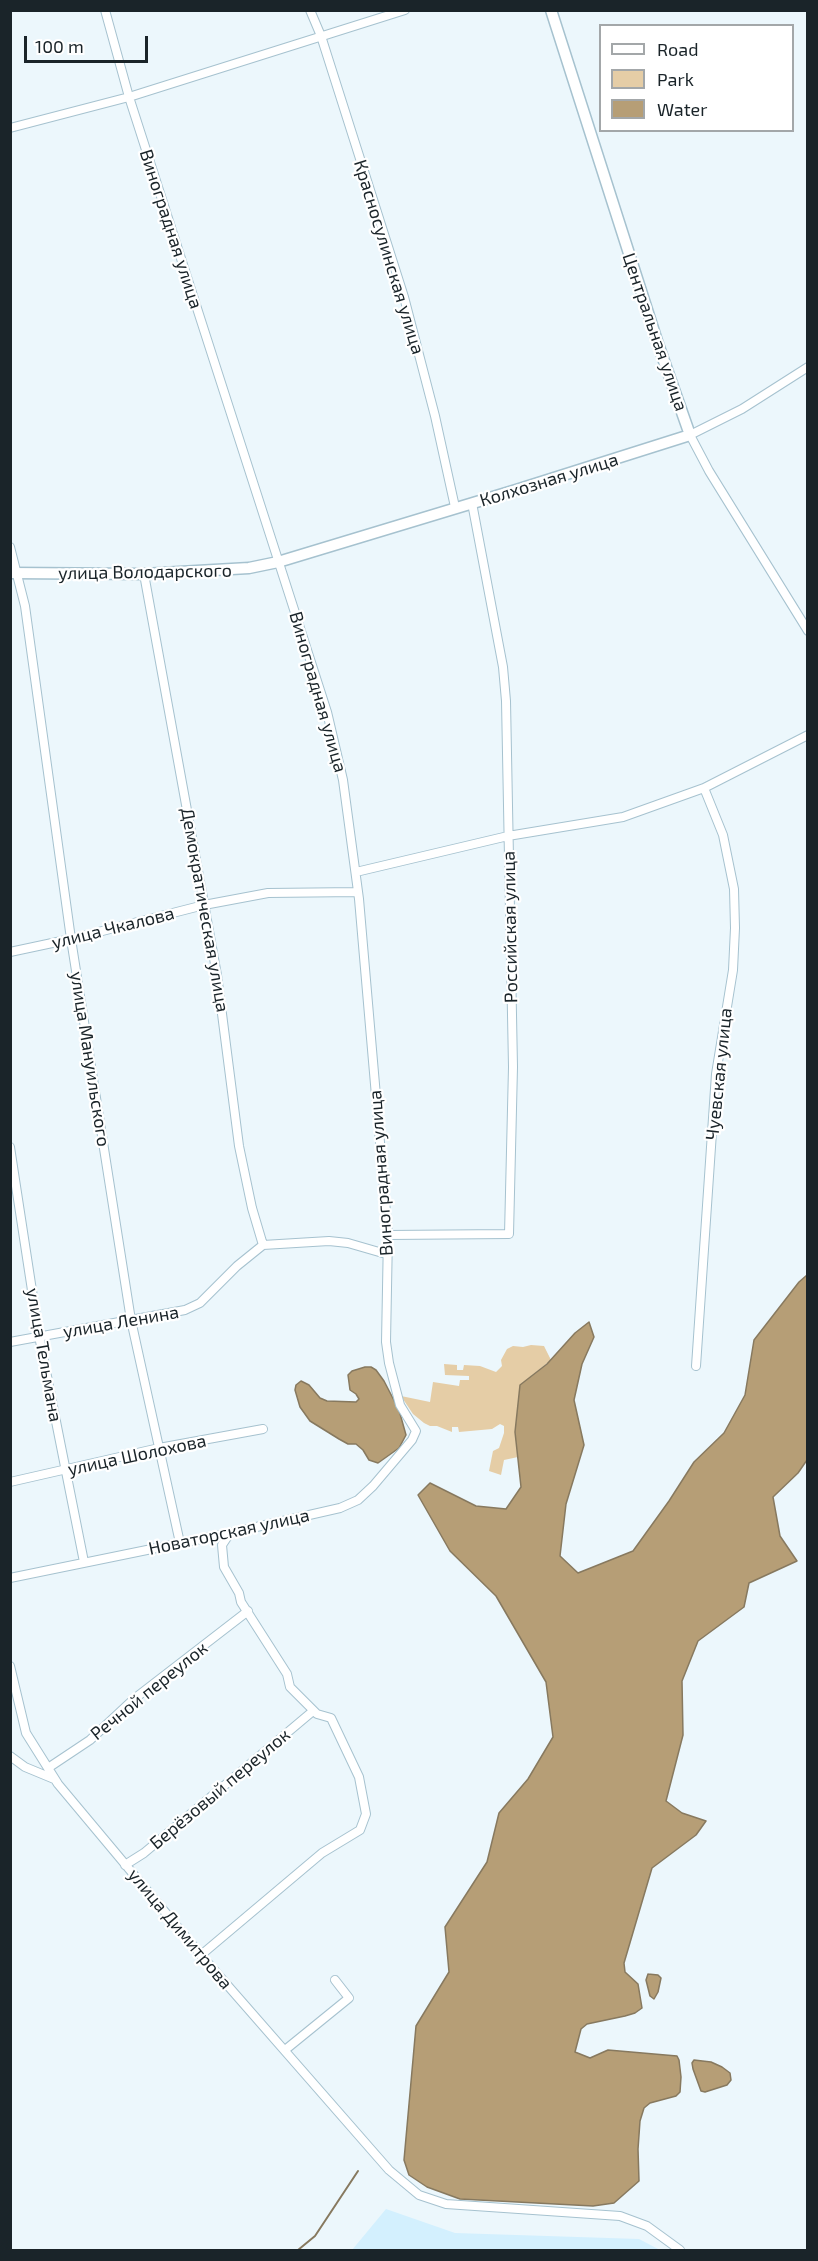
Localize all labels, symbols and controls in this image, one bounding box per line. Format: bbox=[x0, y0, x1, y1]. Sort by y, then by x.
scale bar bbox=[27, 24, 152, 62]
legend bbox=[599, 24, 794, 132]
text: 100 m bbox=[35, 35, 84, 57]
text: Road bbox=[657, 38, 698, 60]
text: Park bbox=[657, 68, 694, 90]
text: Water bbox=[657, 98, 707, 120]
street label: Виноградная улица bbox=[135, 147, 207, 311]
street label: Красносулинская улица bbox=[349, 157, 429, 357]
street label: Центральная улица bbox=[618, 250, 692, 414]
street label: Колхозная улица bbox=[477, 449, 621, 511]
street label: улица Володарского bbox=[58, 560, 232, 584]
street label: Виноградная улица bbox=[285, 609, 351, 775]
street label: Демократическая улица bbox=[176, 806, 234, 1014]
street label: Российская улица bbox=[498, 851, 522, 1003]
street label: улица Чкалова bbox=[50, 902, 176, 954]
street label: улица Мануильского bbox=[65, 970, 115, 1148]
street label: Чуевская улица bbox=[701, 1007, 737, 1141]
street label: Виноградная улица bbox=[364, 1089, 398, 1257]
street label: улица Тельмана bbox=[22, 1286, 66, 1424]
street label: улица Ленина bbox=[61, 1301, 181, 1343]
street label: улица Шолохова bbox=[66, 1430, 208, 1480]
street label: Новаторская улица bbox=[146, 1504, 312, 1560]
street label: Речной переулок bbox=[86, 1637, 212, 1745]
street label: Берёзовый переулок bbox=[145, 1724, 295, 1854]
street label: улица Димитрова bbox=[123, 1864, 237, 1994]

